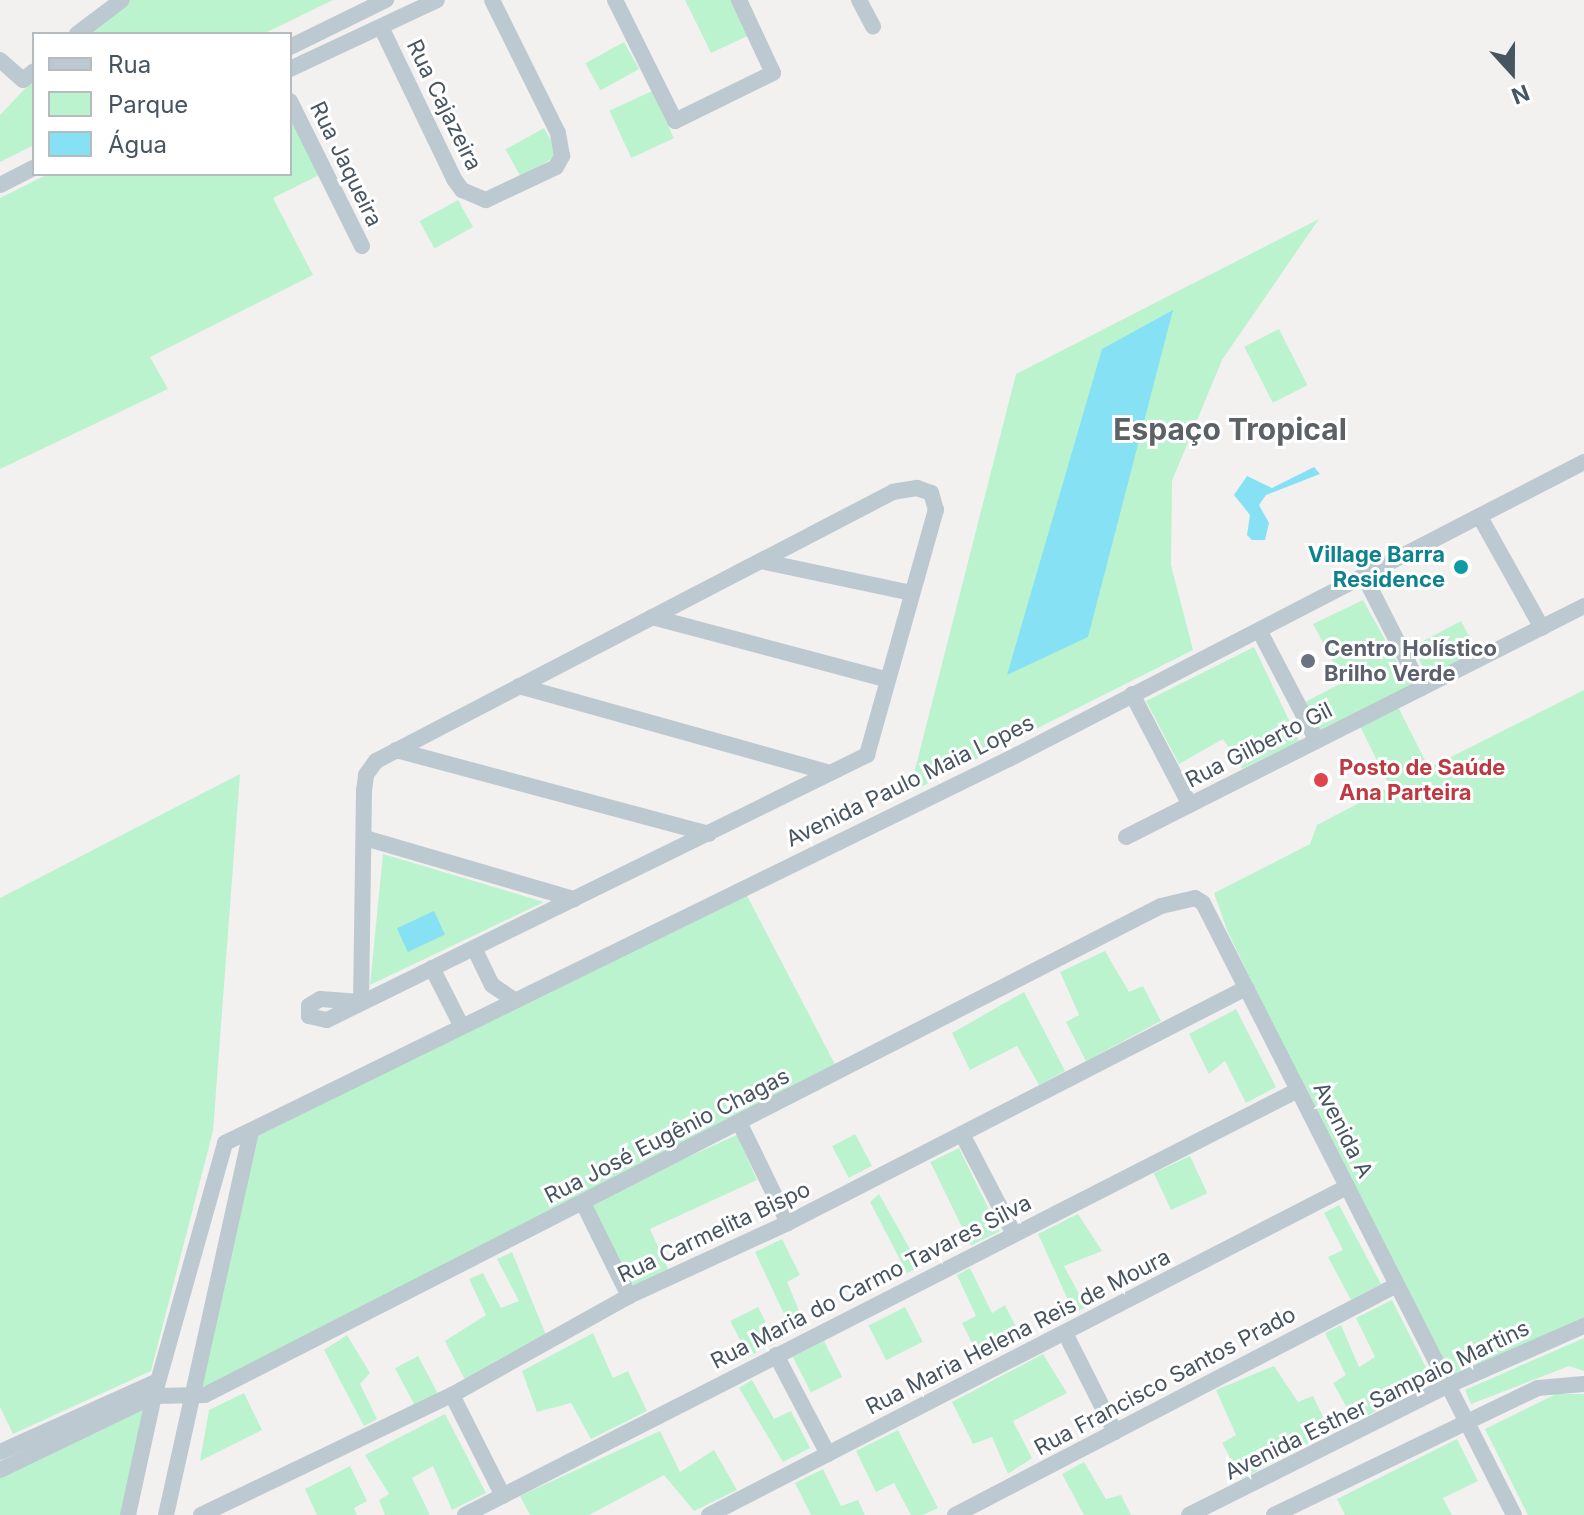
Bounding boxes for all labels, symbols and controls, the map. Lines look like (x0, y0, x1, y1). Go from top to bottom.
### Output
legend (32, 32, 292, 176)
north arrow (1472, 32, 1552, 112)
street label: Rua Cajazeira (401, 35, 487, 175)
text: Rua (108, 50, 151, 79)
text: N (1508, 79, 1533, 110)
text: Parque (108, 90, 188, 119)
street label: Rua Jaqueira (304, 97, 388, 231)
text: Água (108, 130, 167, 159)
district label: Espaço Tropical (1113, 411, 1347, 447)
place label: Village Barra Residence (1308, 541, 1445, 592)
marker: Village Barra Residence (1452, 558, 1470, 576)
place label: Centro Holístico Brilho Verde (1324, 635, 1497, 686)
marker: Centro Holístico Brilho Verde (1299, 652, 1317, 670)
street label: Rua Gilberto Gil (1181, 697, 1337, 793)
street label: Avenida Paulo Maia Lopes (782, 709, 1038, 853)
place label: Posto de Saúde Ana Parteira (1339, 754, 1505, 806)
marker: Posto de Saúde Ana Parteira (1310, 769, 1332, 791)
street label: Rua José Eugênio Chagas (540, 1063, 794, 1209)
street label: Avenida A (1308, 1078, 1378, 1182)
street label: Rua Carmelita Bispo (614, 1176, 814, 1288)
street label: Rua Maria do Carmo Tavares Silva (706, 1189, 1036, 1375)
street label: Rua Maria Helena Reis de Moura (861, 1243, 1175, 1421)
street label: Rua Francisco Santos Prado (1030, 1301, 1300, 1461)
street label: Avenida Esther Sampaio Martins (1220, 1315, 1534, 1485)

